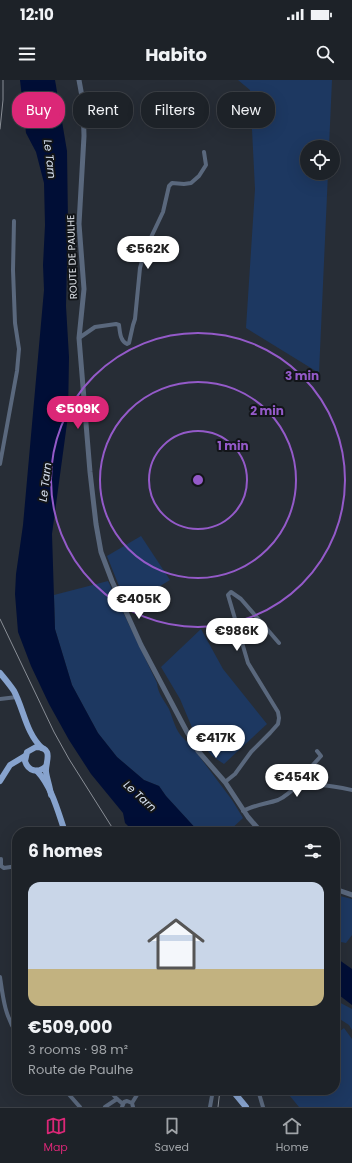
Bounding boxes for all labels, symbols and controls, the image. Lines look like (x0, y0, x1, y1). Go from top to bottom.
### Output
text: 12:10 (20, 4, 54, 25)
text: Habito (145, 42, 207, 67)
icon: menu (16, 43, 38, 65)
icon: search (314, 43, 336, 65)
chip: Buy (12, 92, 65, 128)
chip: Rent (73, 92, 133, 128)
chip: Filters (141, 92, 209, 128)
chip: New (217, 92, 275, 128)
water label: Le Tarn (40, 138, 60, 180)
map controls (300, 140, 340, 180)
button: locate (300, 140, 340, 180)
street label: ROUTE DE PAULHE (63, 215, 81, 299)
pin: €562K (120, 236, 176, 270)
text: €562K (126, 239, 170, 258)
text: 3 min (285, 367, 319, 384)
pin: €509K (50, 396, 106, 430)
text: €509K (56, 399, 100, 418)
text: 2 min (250, 402, 284, 419)
text: 1 min (217, 437, 249, 454)
water label: Le Tarn (35, 461, 55, 503)
centre of rings (191, 473, 205, 487)
pin: €405K (111, 586, 167, 620)
text: €405K (116, 589, 162, 608)
pin: €986K (209, 618, 265, 652)
text: €986K (215, 621, 259, 640)
pin: €417K (188, 725, 244, 759)
text: €417K (196, 728, 236, 747)
pin: €454K (269, 764, 325, 798)
text: €454K (274, 767, 320, 786)
water label: Le Tarn (120, 777, 160, 815)
text: 6 homes (28, 839, 103, 863)
icon: filters (302, 840, 324, 862)
icon: home (140, 908, 212, 980)
text: €509,000 (28, 1015, 112, 1039)
text: 3 rooms · 98 m² (28, 1040, 128, 1059)
text: Route de Paulhe (28, 1060, 133, 1079)
tab: Map (43, 1115, 68, 1156)
tab: Saved (155, 1115, 189, 1156)
tab: Home (276, 1115, 309, 1156)

